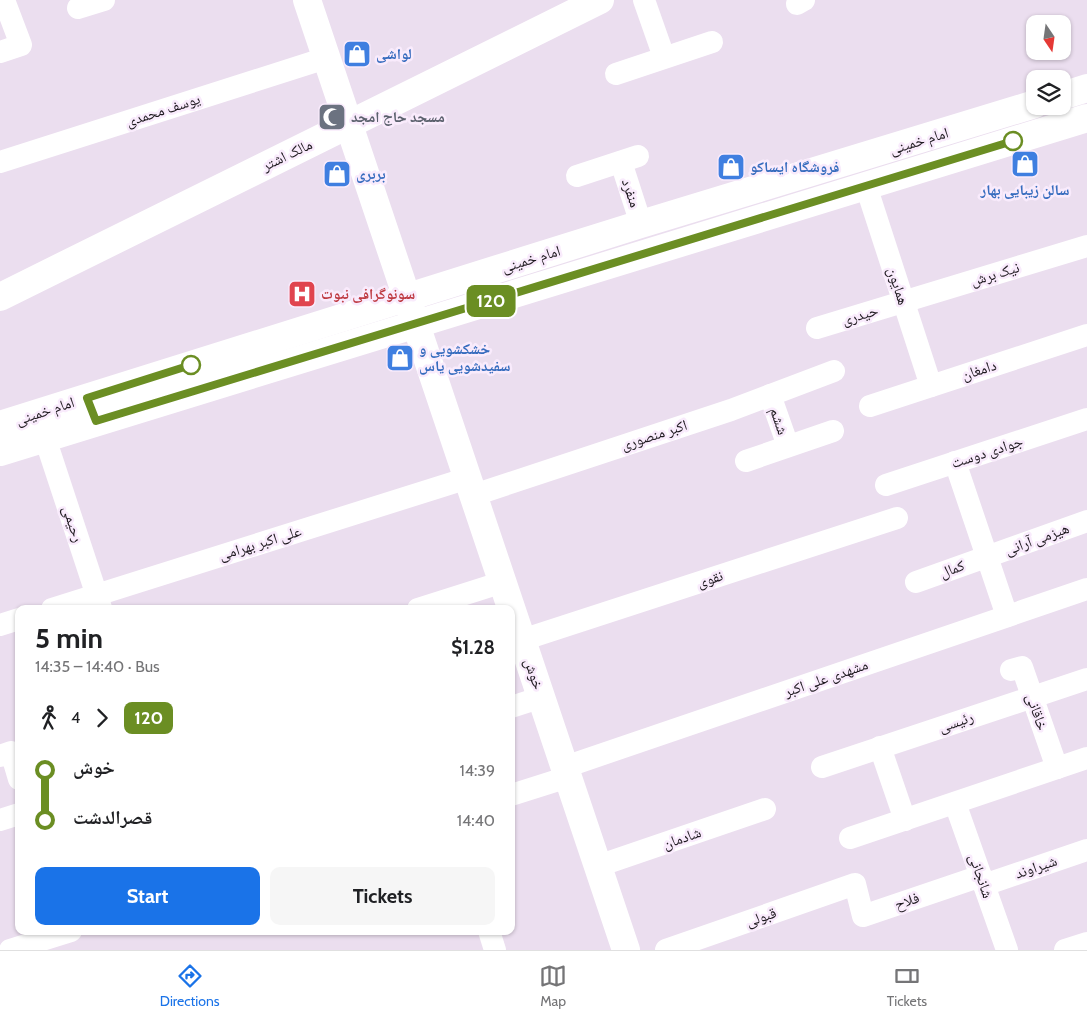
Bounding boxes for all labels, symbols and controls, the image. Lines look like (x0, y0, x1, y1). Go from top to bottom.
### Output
north arrow (1026, 15, 1071, 60)
map controls (1026, 15, 1071, 115)
shop icon: لواشی (342, 39, 372, 69)
place label: لواشی (376, 45, 412, 63)
button: layers (1026, 70, 1071, 115)
street label: یوسف محمدی (124, 89, 203, 131)
mosque icon: مسجد حاج امجد (317, 102, 347, 132)
place label: مسجد حاج امجد (351, 108, 445, 126)
street label: امام خمینی (887, 124, 951, 159)
unlabelled marker (1003, 131, 1023, 151)
street label: مالک اشتر (258, 135, 315, 175)
shop icon: سالن زیبایی بهار (1010, 149, 1040, 179)
shop icon: فروشگاه ایساکو (716, 152, 746, 182)
place label: فروشگاه ایساکو (750, 158, 840, 176)
shop icon: بربری (322, 159, 352, 189)
place label: بربری (356, 165, 386, 183)
street label: منفرد (618, 176, 644, 210)
place label: سالن زیبایی بهار (980, 181, 1069, 199)
street label: امام خمینی (499, 242, 563, 277)
street label: نیک برش (968, 258, 1022, 291)
street label: همایون (883, 265, 913, 307)
hospital icon: سونوگرافی نبوت (287, 279, 317, 309)
place label: سونوگرافی نبوت (321, 285, 415, 303)
line badge: 120 (462, 285, 520, 317)
text: 120 (477, 290, 505, 312)
street label: حیدری (840, 301, 881, 330)
place label: خشکشویی و سفیدشویی یاس (419, 340, 510, 375)
shop icon: خشکشویی و سفیدشویی یاس (385, 343, 415, 373)
unlabelled marker (181, 355, 201, 375)
street label: دامغان (959, 356, 999, 385)
street label: امام خمینی (13, 393, 77, 430)
street label: ششم (765, 405, 792, 437)
street label: اکبر منصوری (619, 416, 690, 455)
street label: جوادی دوست (949, 432, 1026, 473)
street label: رحیمی (58, 504, 87, 545)
street label: هیزمی آرانی (1002, 519, 1072, 560)
street label: علی اکبر بهرامی (217, 522, 304, 565)
street label: کمال (937, 556, 967, 583)
street label: نقوی (695, 566, 726, 593)
text: 5 min (35, 621, 103, 655)
text: $1.28 (451, 636, 495, 659)
street label: مشهدی علی اکبر (781, 655, 871, 702)
street label: خوش (520, 656, 548, 693)
text: 14:35 – 14:40 · Bus (35, 657, 160, 676)
street label: خاقانی (1021, 691, 1052, 734)
icon: walk (35, 704, 63, 732)
icon: forward (88, 704, 116, 732)
text: 120 (134, 707, 163, 729)
text: 4 (71, 708, 80, 727)
street label: رئیسی (936, 708, 976, 737)
text: خوش (73, 756, 115, 779)
text: 14:39 (459, 761, 495, 780)
text: قصرالدشت (73, 806, 152, 829)
text: 14:40 (457, 811, 495, 830)
street label: شادمان (660, 823, 704, 854)
street label: شانجانی (964, 851, 997, 901)
street label: شیراوند (1013, 851, 1059, 883)
button: Start (35, 867, 260, 925)
button: Tickets (270, 867, 495, 925)
street label: فلاح (892, 888, 922, 915)
street label: قبولی (743, 903, 779, 932)
tab: Directions (160, 962, 220, 1010)
tab: Map (539, 962, 567, 1010)
tab: Tickets (887, 962, 927, 1010)

